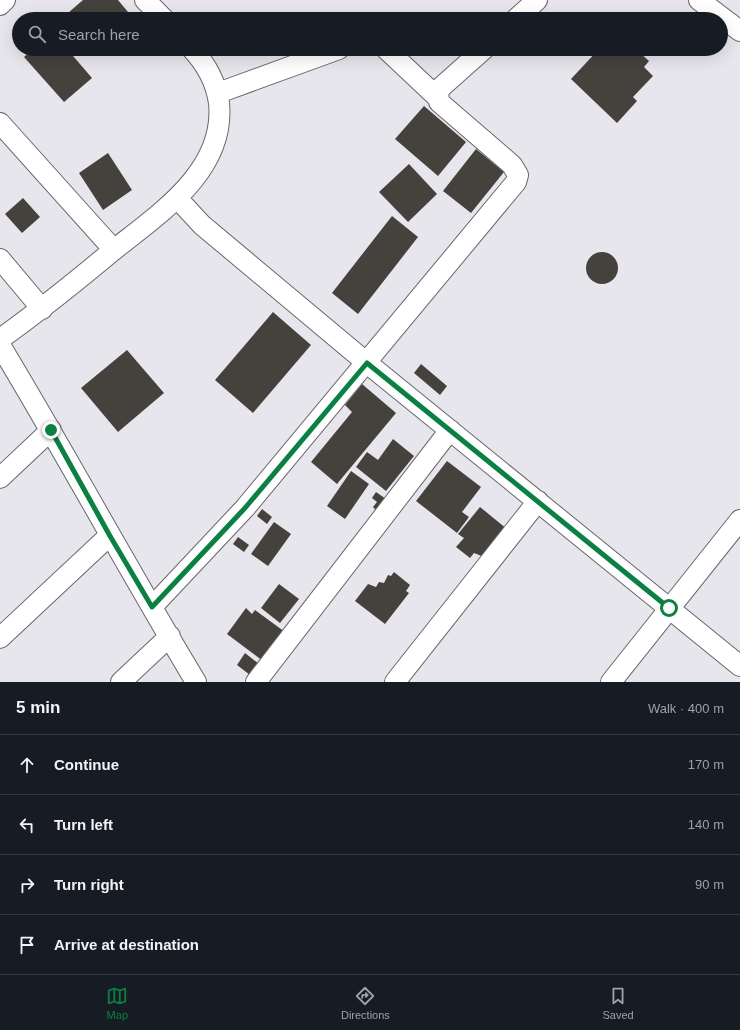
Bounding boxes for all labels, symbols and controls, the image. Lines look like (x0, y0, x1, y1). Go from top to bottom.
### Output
search box (12, 12, 728, 56)
icon: search (26, 23, 48, 45)
text: Search here (58, 26, 140, 43)
route end (42, 421, 60, 439)
route start (660, 599, 678, 617)
text: 5 min (16, 698, 60, 717)
text: Walk · 400 m (648, 701, 724, 716)
icon: ahead (16, 754, 38, 776)
text: Continue (54, 756, 119, 773)
text: 170 m (688, 757, 724, 772)
icon: left (16, 814, 38, 836)
text: Turn left (54, 816, 113, 833)
text: 140 m (688, 817, 724, 832)
icon: right (16, 874, 38, 896)
text: Turn right (54, 876, 124, 893)
text: 90 m (695, 877, 724, 892)
icon: arrive (16, 934, 38, 956)
text: Arrive at destination (54, 936, 199, 953)
tab: Map (106, 985, 128, 1021)
tab: Directions (341, 985, 390, 1021)
tab: Saved (602, 985, 634, 1021)

